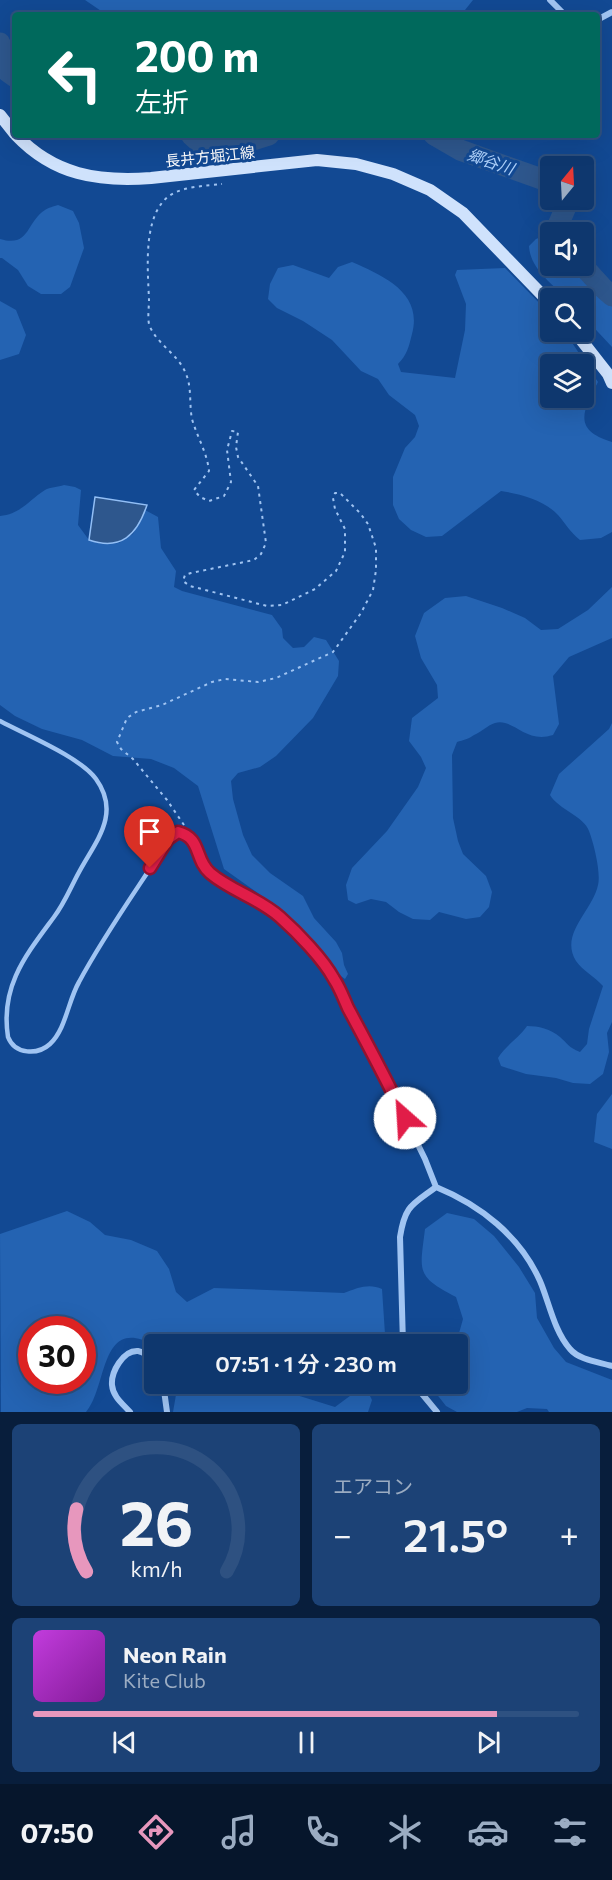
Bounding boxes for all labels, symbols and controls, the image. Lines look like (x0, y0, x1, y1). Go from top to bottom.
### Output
text: 200 m (135, 29, 259, 81)
icon: left (36, 36, 114, 114)
text: 左折 (135, 85, 189, 118)
street label: 長井方堀江線 (164, 142, 256, 170)
water label: 郷谷川 (465, 144, 519, 178)
north arrow (540, 156, 594, 210)
map controls (540, 156, 594, 408)
button: sound (540, 222, 594, 276)
button: search (540, 288, 594, 342)
button: layers (540, 354, 594, 408)
pin (124, 806, 175, 868)
icon: arrive (133, 815, 166, 848)
position arrow (373, 1086, 437, 1150)
speed limit sign: 30 (18, 1316, 96, 1394)
text: 07:51 · 1 分 · 230 m (215, 1350, 397, 1377)
text: エアコン (333, 1474, 413, 1498)
text: 26 (119, 1483, 193, 1559)
text: 21.5° (403, 1506, 508, 1561)
text: − (333, 1513, 352, 1554)
text: + (560, 1513, 579, 1554)
text: km/h (130, 1555, 182, 1581)
text: Neon Rain (123, 1641, 227, 1668)
text: Kite Club (123, 1668, 206, 1692)
icon: previous (108, 1726, 141, 1759)
icon: pause (290, 1726, 323, 1759)
icon: next (472, 1726, 505, 1759)
icon: directions (135, 1811, 177, 1853)
icon: music (218, 1811, 260, 1853)
icon: phone (301, 1811, 343, 1853)
icon: climate (384, 1811, 426, 1853)
icon: car (467, 1811, 509, 1853)
icon: filters (549, 1811, 591, 1853)
text: 07:50 (20, 1816, 94, 1849)

